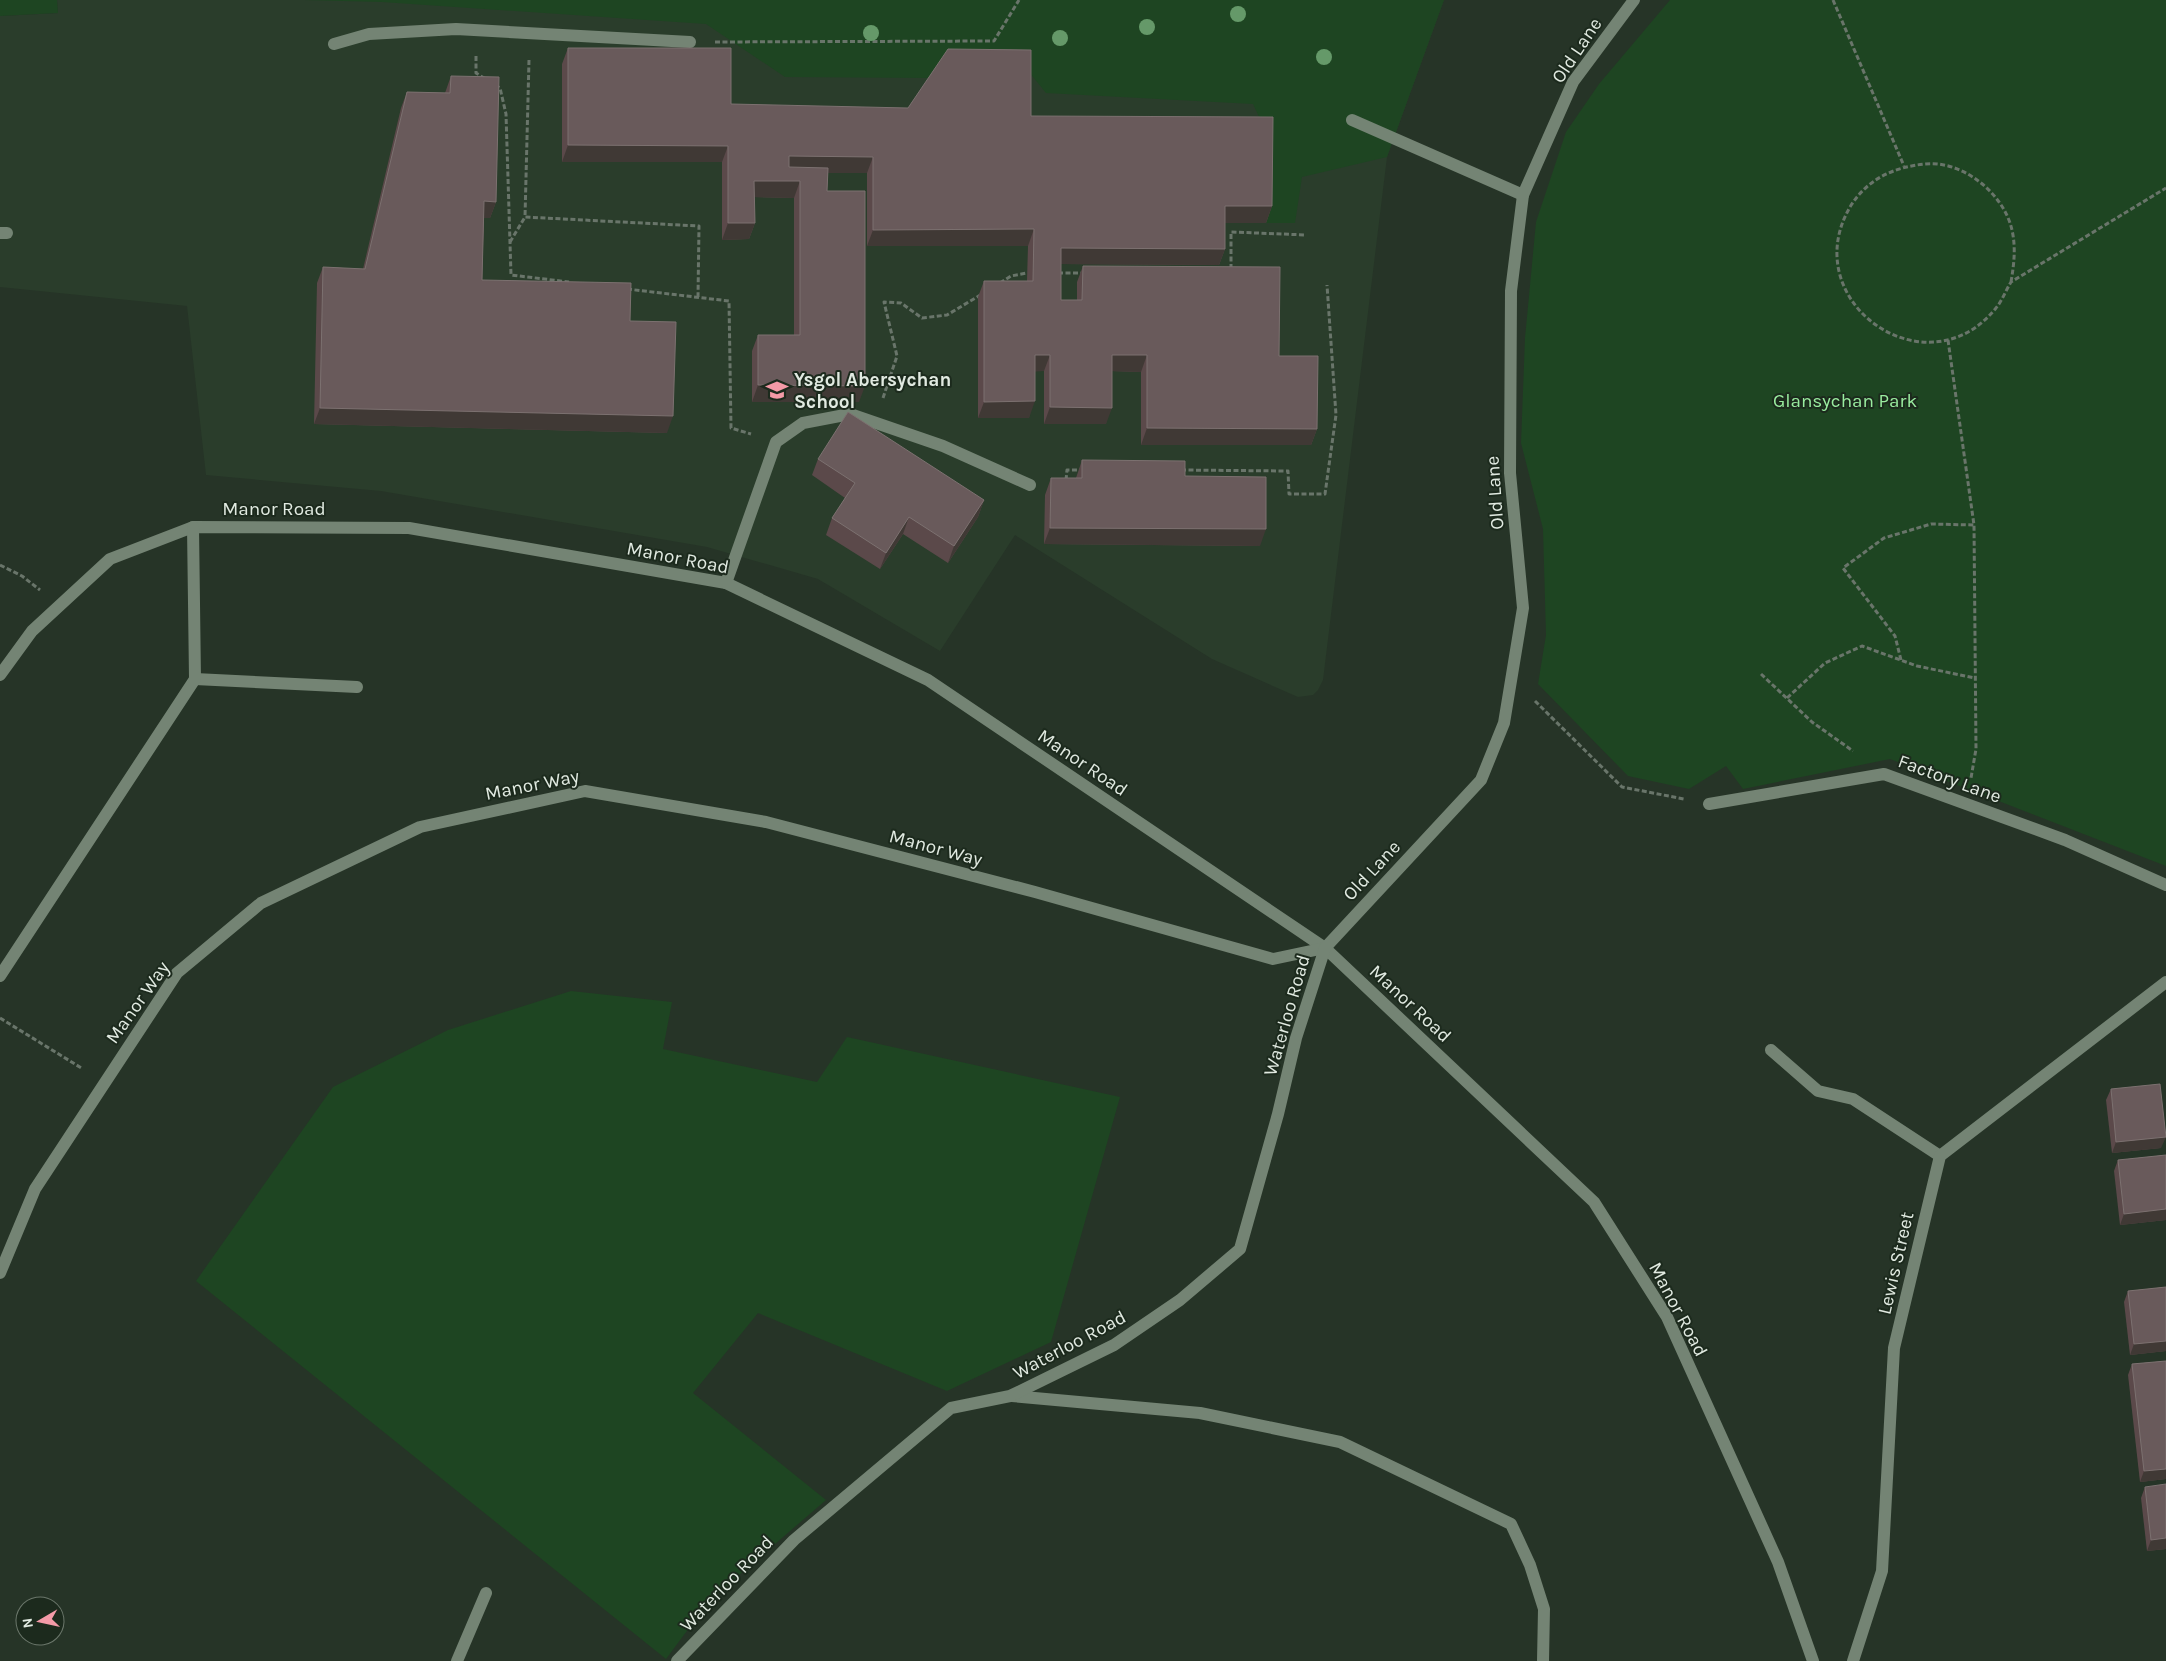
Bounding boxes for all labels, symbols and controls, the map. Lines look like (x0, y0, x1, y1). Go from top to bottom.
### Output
street label: Old Lane (1547, 14, 1607, 87)
place label: Ysgol Abersychan School (794, 369, 951, 413)
school or university icon: Ysgol Abersychan School (764, 377, 790, 403)
park label: Glansychan Park (1773, 390, 1917, 412)
street label: Old Lane (1481, 455, 1509, 531)
street label: Manor Road (222, 498, 326, 520)
street label: Manor Road (625, 537, 731, 579)
street label: Manor Road (1033, 725, 1132, 801)
street label: Factory Lane (1895, 750, 2004, 808)
street label: Manor Way (483, 765, 581, 805)
street label: Manor Way (887, 825, 985, 871)
street label: Old Lane (1338, 836, 1405, 905)
street label: Waterloo Road (1259, 952, 1315, 1078)
street label: Manor Way (101, 957, 174, 1048)
street label: Manor Road (1365, 960, 1456, 1047)
street label: Lewis Street (1873, 1210, 1918, 1317)
street label: Manor Road (1644, 1259, 1712, 1360)
street label: Waterloo Road (1009, 1306, 1130, 1384)
street label: Waterloo Road (675, 1531, 778, 1636)
north arrow (15, 1596, 65, 1646)
text: N (18, 1617, 37, 1629)

